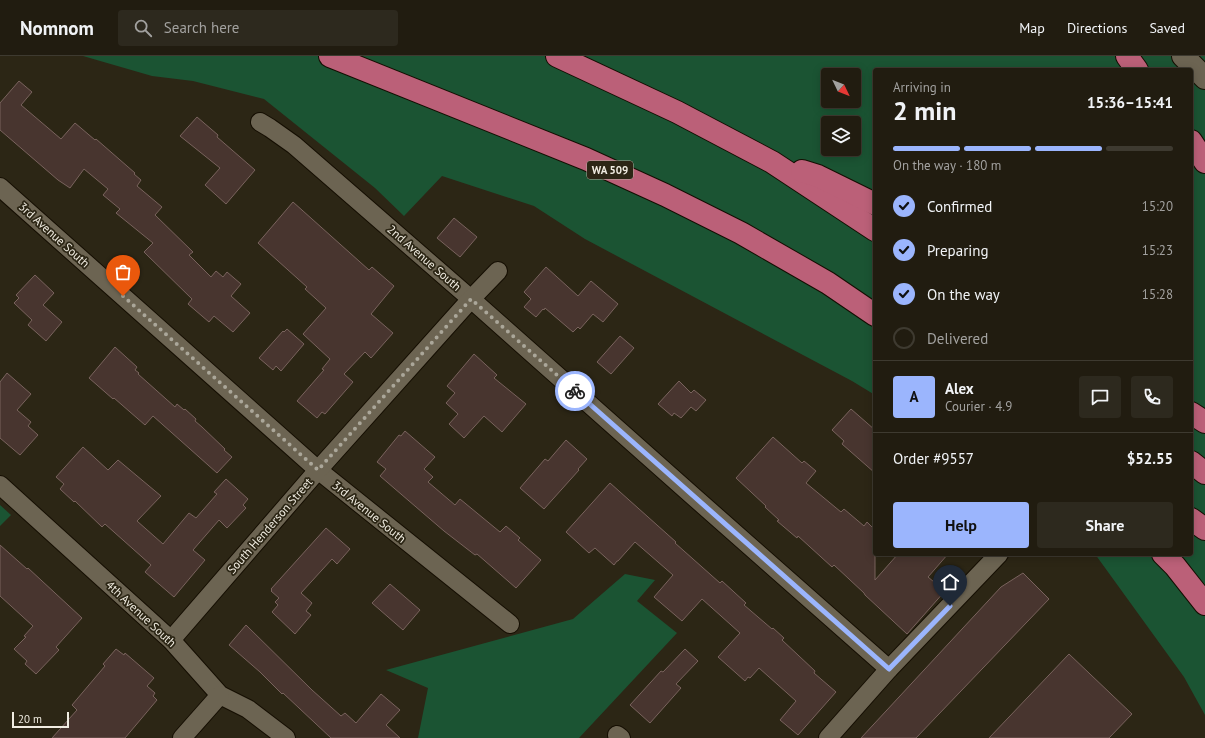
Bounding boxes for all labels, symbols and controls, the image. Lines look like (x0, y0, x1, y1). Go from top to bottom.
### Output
search box (118, 10, 398, 46)
text: Nomnom (20, 16, 94, 40)
icon: search (132, 17, 154, 39)
text: Search here (164, 18, 240, 37)
text: Map (1019, 19, 1045, 37)
text: Directions (1067, 19, 1127, 37)
text: Saved (1149, 19, 1185, 37)
north arrow (821, 68, 861, 108)
map controls (821, 68, 861, 156)
text: Arriving in (893, 79, 951, 96)
text: 15:36–15:41 (1087, 93, 1173, 112)
text: 2 min (893, 94, 956, 127)
button: layers (821, 116, 861, 156)
text: On the way · 180 m (893, 157, 1001, 174)
road number: WA 509 (587, 161, 633, 179)
icon: check (893, 195, 915, 217)
text: Confirmed (927, 197, 992, 216)
text: 15:20 (1142, 198, 1173, 215)
street label: 3rd Avenue South (16, 199, 93, 270)
street label: 2nd Avenue South (384, 221, 464, 294)
icon: check (893, 239, 915, 261)
text: Preparing (927, 241, 989, 260)
text: 15:23 (1142, 242, 1173, 259)
pin (106, 255, 140, 296)
icon: bag (112, 261, 134, 283)
icon: check (893, 283, 915, 305)
text: On the way (927, 285, 1000, 304)
text: 15:28 (1142, 286, 1173, 303)
text: Delivered (927, 329, 988, 348)
courier (555, 371, 595, 411)
button: chat (1079, 376, 1121, 418)
button: phone (1131, 376, 1173, 418)
text: Alex (945, 379, 974, 398)
icon: bike (564, 380, 586, 402)
text: A (909, 387, 919, 406)
text: Courier · 4.9 (945, 398, 1012, 415)
text: Order #9557 (893, 449, 974, 468)
text: $52.55 (1127, 449, 1173, 468)
street label: South Henderson Street (224, 475, 315, 577)
street label: 3rd Avenue South (329, 477, 409, 546)
button: Help (893, 502, 1029, 548)
button: Share (1037, 502, 1173, 548)
pin (933, 565, 967, 606)
icon: home (939, 571, 961, 593)
street label: 4th Avenue South (103, 577, 180, 650)
scale bar (12, 710, 69, 729)
text: 20 m (18, 712, 42, 726)

